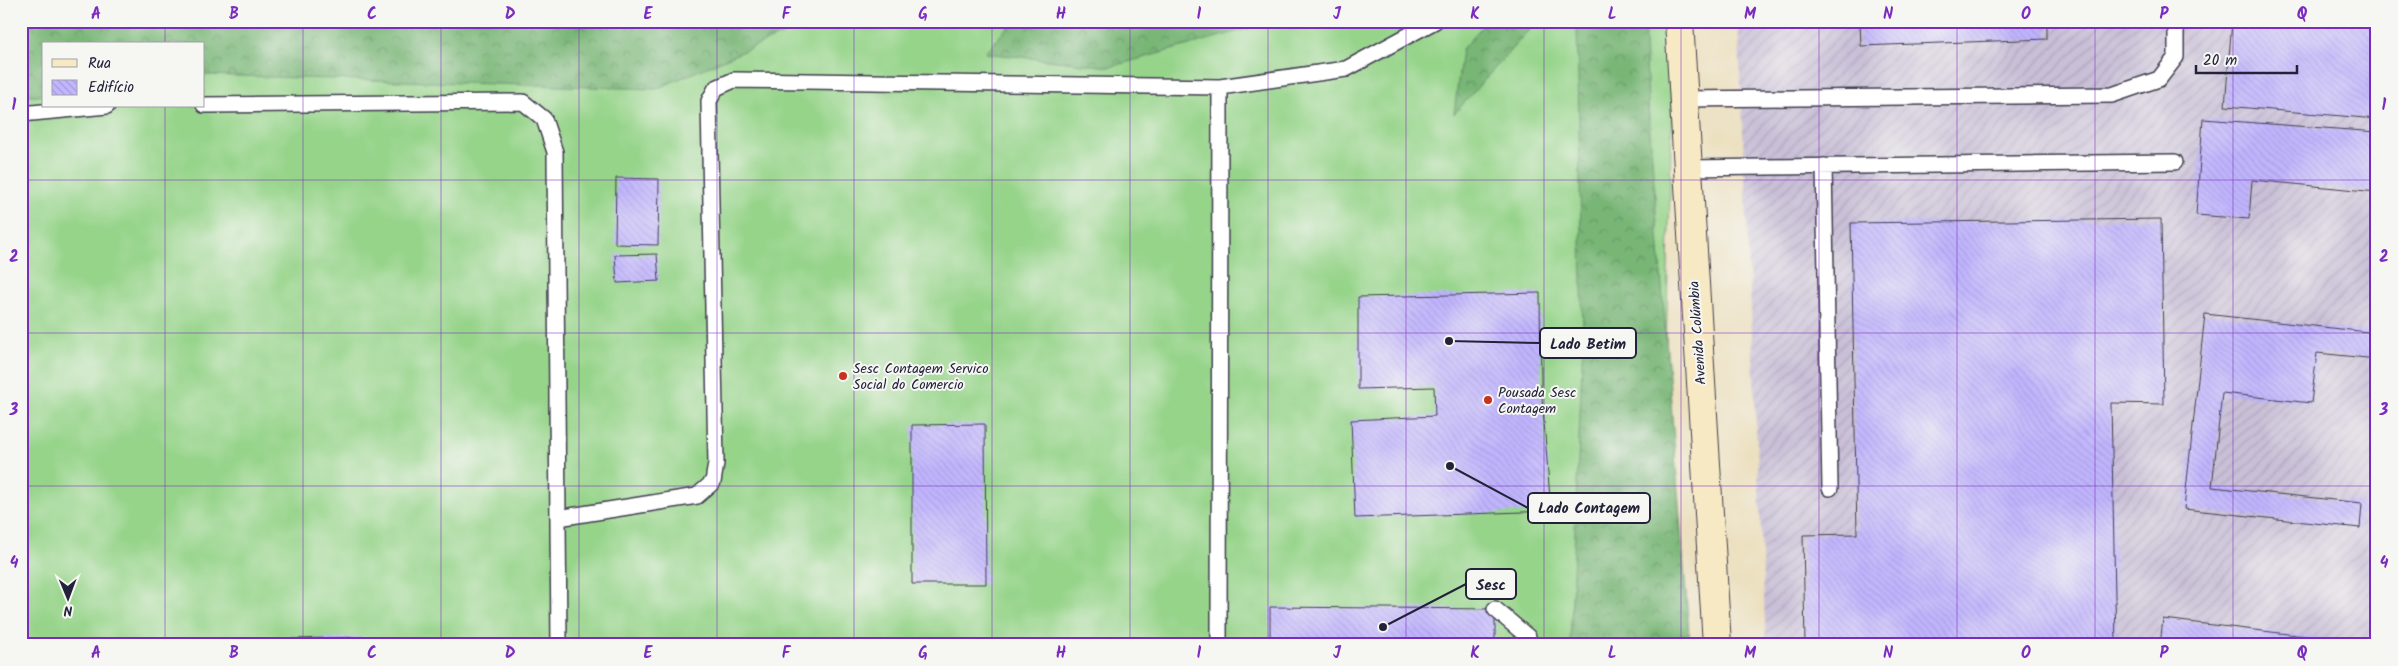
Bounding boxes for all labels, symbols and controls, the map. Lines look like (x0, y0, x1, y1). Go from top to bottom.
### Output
text: A (91, 2, 101, 27)
text: B (229, 2, 239, 27)
text: C (367, 2, 377, 27)
text: D (505, 2, 516, 27)
text: E (644, 2, 654, 27)
text: F (782, 2, 792, 27)
text: G (918, 2, 928, 27)
text: H (1056, 2, 1066, 27)
text: I (1197, 2, 1202, 27)
text: J (1333, 2, 1342, 27)
text: K (1470, 2, 1480, 27)
text: L (1608, 2, 1616, 27)
text: M (1744, 2, 1757, 27)
text: N (1883, 2, 1893, 27)
text: O (2021, 2, 2031, 27)
text: P (2160, 2, 2170, 27)
text: Q (2297, 2, 2308, 27)
legend (42, 42, 205, 108)
scale bar (2196, 42, 2297, 74)
text: 20 m (2203, 49, 2237, 73)
text: Rua (88, 52, 111, 76)
text: Edifício (88, 76, 134, 100)
text: 1 (12, 93, 17, 118)
text: 1 (2382, 93, 2387, 118)
text: 2 (9, 245, 19, 270)
text: 2 (2379, 245, 2389, 270)
street label: Avenida Colúmbia (1683, 280, 1713, 386)
callout: Lado Betim (1540, 328, 1636, 358)
text: Lado Betim (1550, 333, 1626, 357)
place label: Sesc Contagem Servico Social do Comercio (853, 358, 989, 396)
marker: Sesc Contagem Servico Social do Comercio (837, 370, 849, 382)
place label: Pousada Sesc Contagem (1498, 382, 1576, 420)
marker: Pousada Sesc Contagem (1482, 394, 1494, 406)
text: 3 (9, 398, 19, 423)
text: 3 (2379, 398, 2389, 423)
callout: Lado Contagem (1528, 493, 1650, 523)
text: Lado Contagem (1538, 497, 1640, 521)
text: 4 (10, 551, 19, 576)
text: 4 (2380, 551, 2389, 576)
callout: Sesc (1466, 569, 1516, 599)
north arrow (42, 574, 92, 624)
text: Sesc (1476, 574, 1506, 598)
text: N (63, 599, 73, 621)
text: A (91, 641, 101, 666)
text: B (229, 641, 239, 666)
text: C (367, 641, 377, 666)
text: D (505, 641, 516, 666)
text: E (644, 641, 654, 666)
text: F (782, 641, 792, 666)
text: G (918, 641, 928, 666)
text: H (1056, 641, 1066, 666)
text: I (1197, 641, 1202, 666)
text: J (1333, 641, 1342, 666)
text: K (1470, 641, 1480, 666)
text: L (1608, 641, 1616, 666)
text: M (1744, 641, 1757, 666)
text: N (1883, 641, 1893, 666)
text: O (2021, 641, 2031, 666)
text: P (2160, 641, 2170, 666)
text: Q (2297, 641, 2308, 666)

